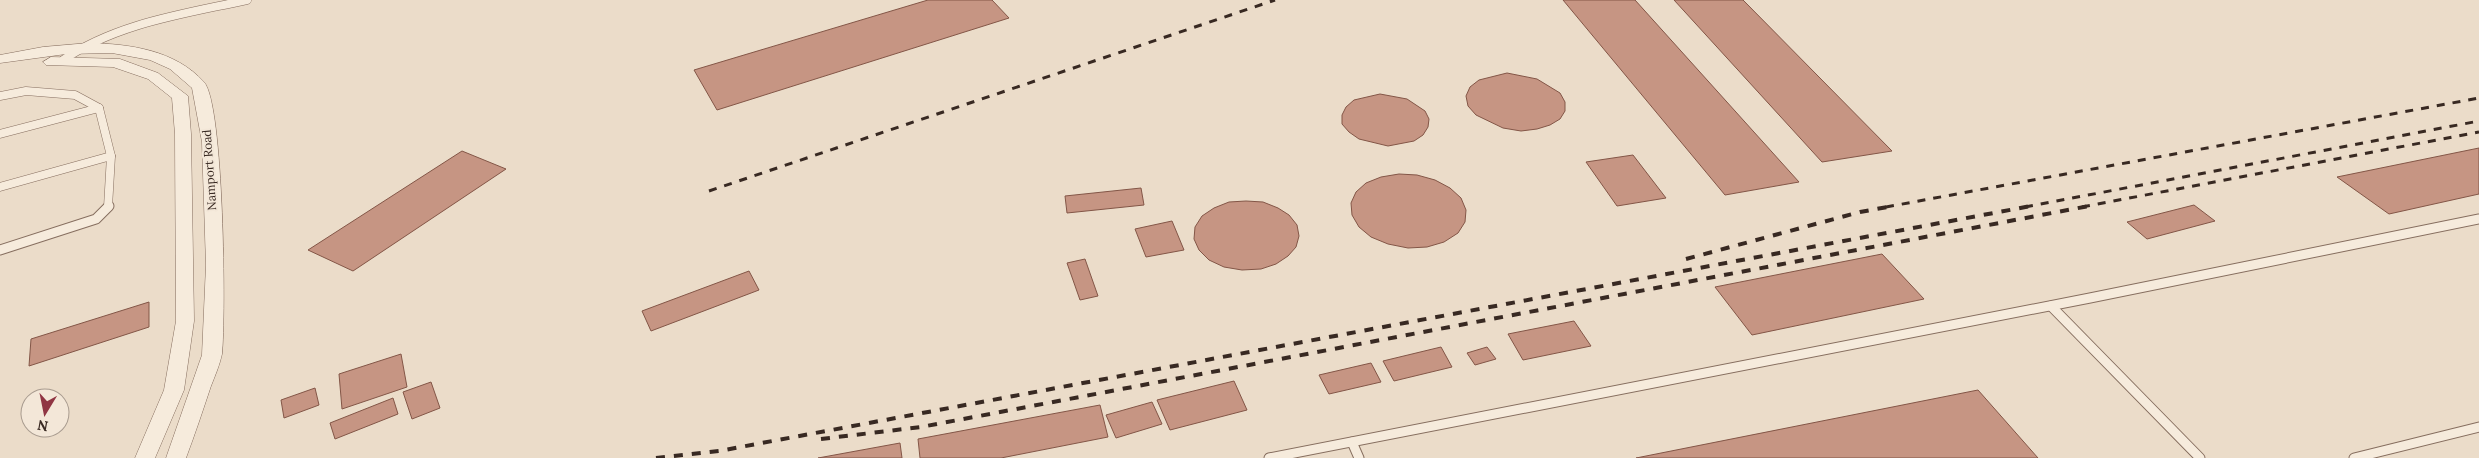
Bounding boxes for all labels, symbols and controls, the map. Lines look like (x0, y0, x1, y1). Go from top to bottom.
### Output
street label: Namport Road (199, 129, 219, 211)
north arrow (20, 388, 70, 438)
text: N (36, 416, 50, 436)

